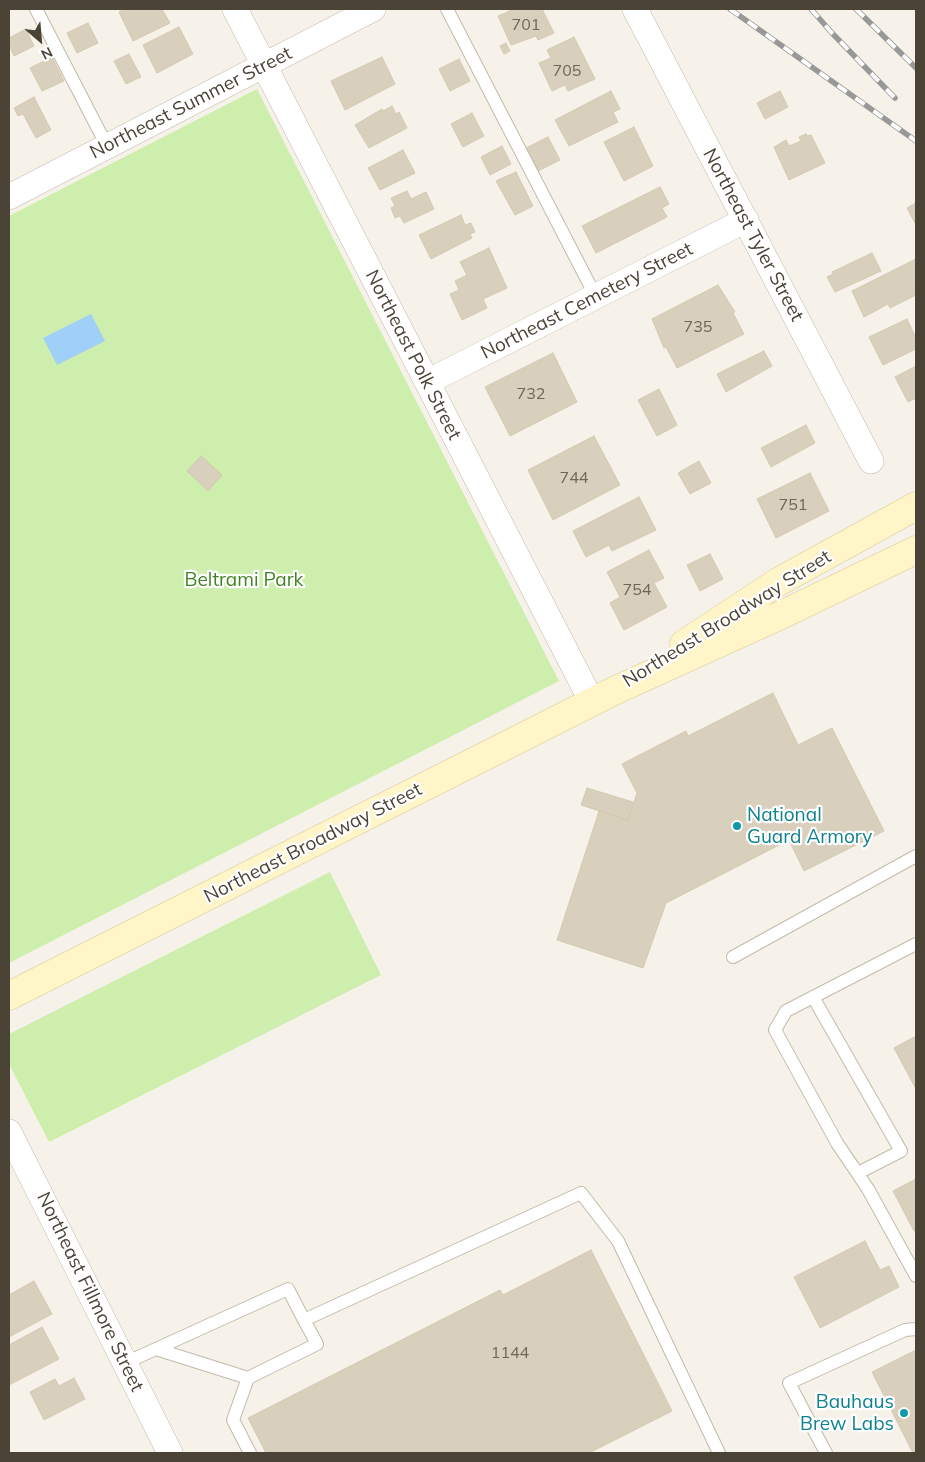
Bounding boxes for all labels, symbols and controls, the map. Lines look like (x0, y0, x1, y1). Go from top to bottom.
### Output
north arrow (15, 15, 65, 65)
house number: 701 (512, 15, 540, 35)
street label: Northeast Summer Street (86, 42, 296, 164)
text: N (38, 43, 56, 64)
house number: 705 (553, 61, 581, 81)
street label: Northeast Tyler Street (698, 145, 808, 325)
street label: Northeast Cemetery Street (477, 238, 697, 364)
street label: Northeast Polk Street (360, 266, 466, 444)
house number: 735 (684, 317, 712, 337)
house number: 732 (517, 384, 545, 404)
house number: 744 (560, 468, 588, 488)
house number: 751 (779, 495, 807, 515)
street label: Northeast Broadway Street (619, 545, 835, 693)
park label: Beltrami Park (185, 569, 303, 591)
house number: 754 (623, 580, 651, 600)
street label: Northeast Broadway Street (200, 778, 426, 908)
place label: National Guard Armory (747, 804, 872, 848)
marker: National Guard Armory (731, 820, 743, 832)
street label: Northeast Fillmore Street (32, 1188, 148, 1396)
house number: 1144 (491, 1343, 529, 1363)
place label: Bauhaus Brew Labs (800, 1391, 894, 1435)
marker: Bauhaus Brew Labs (898, 1407, 910, 1419)

